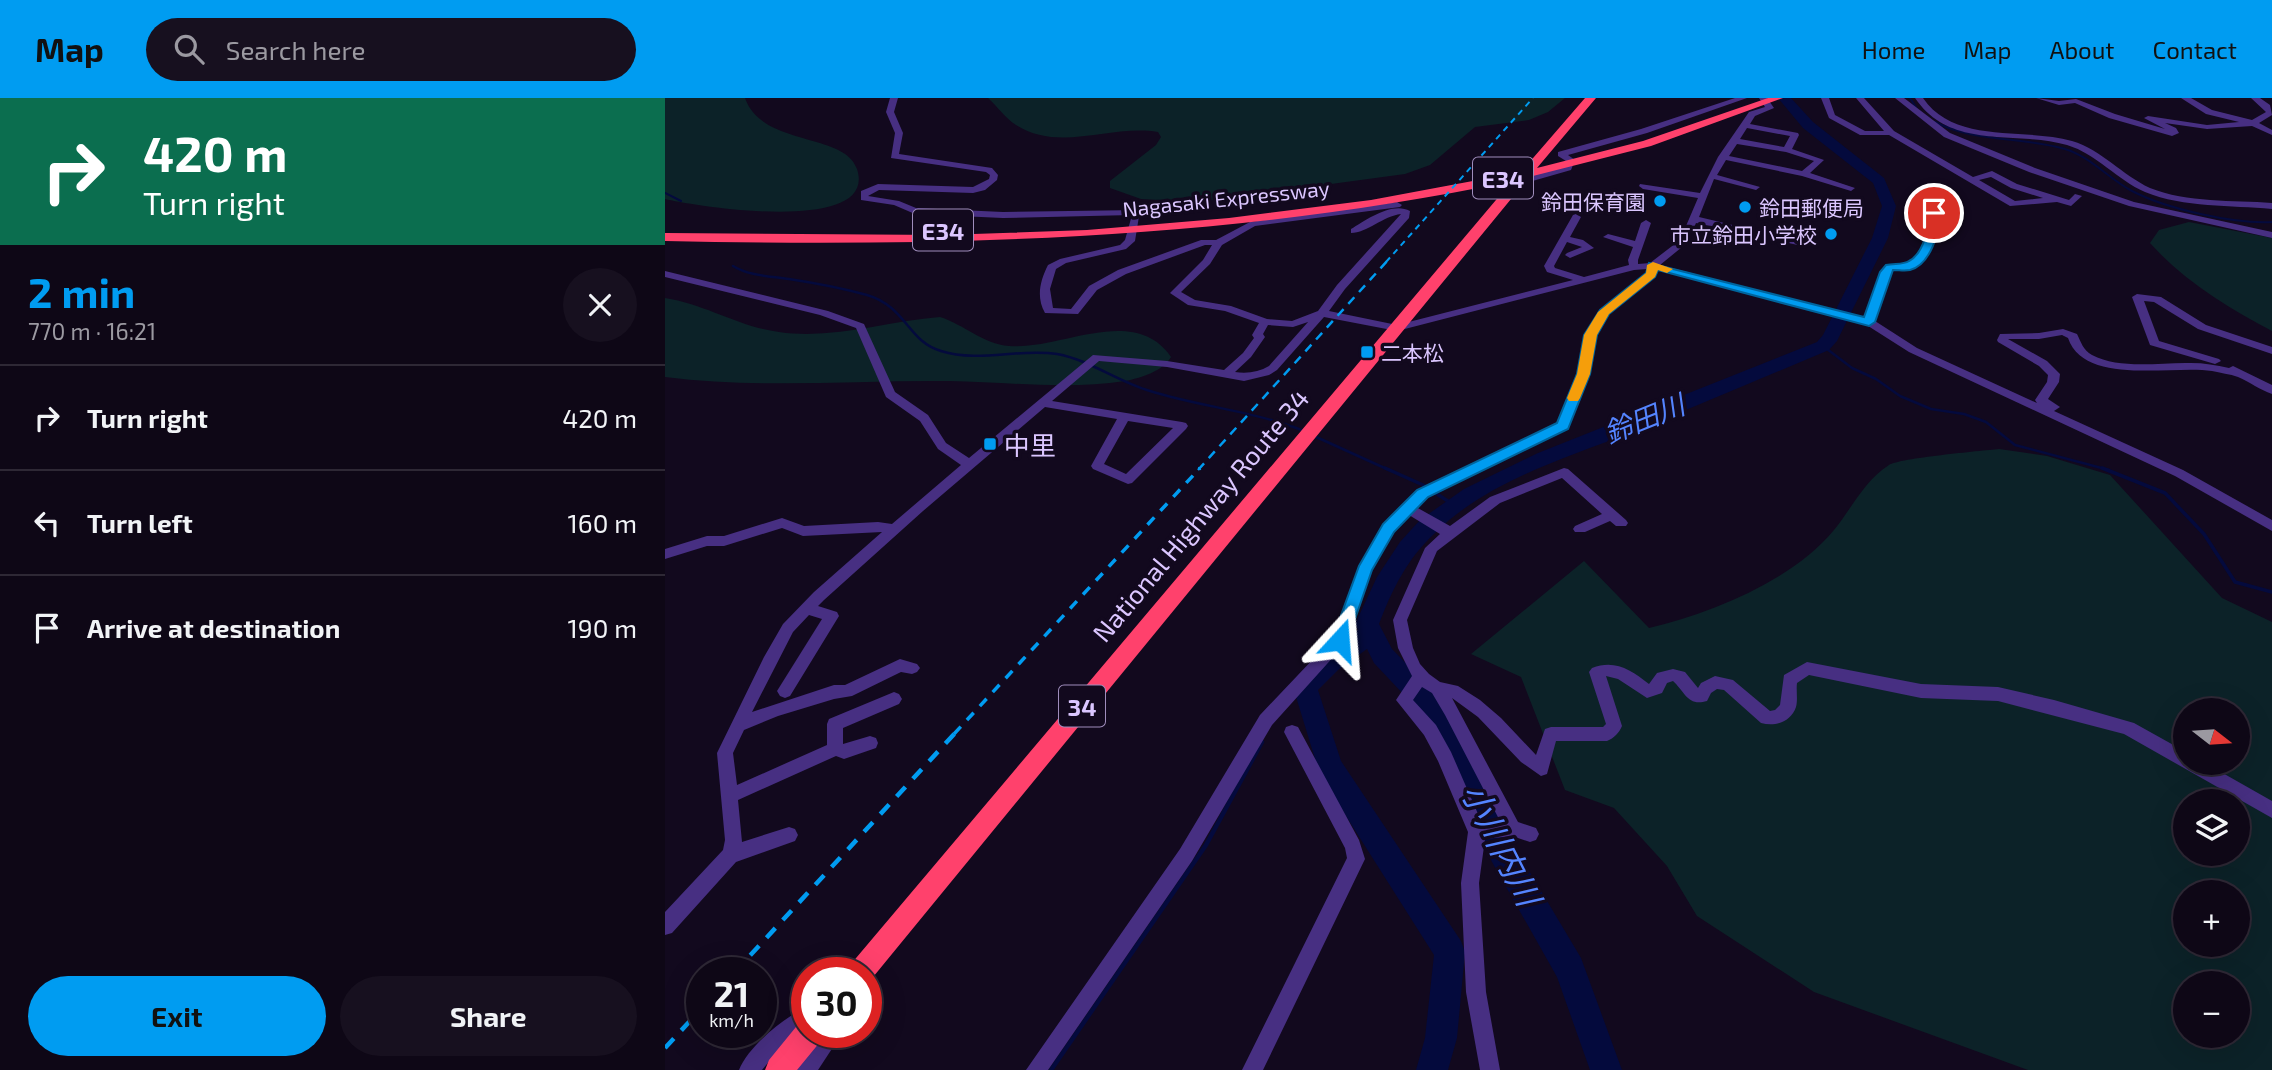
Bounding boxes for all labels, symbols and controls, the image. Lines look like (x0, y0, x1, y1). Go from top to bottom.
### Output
search box (146, 18, 636, 81)
text: Map (35, 29, 104, 69)
icon: search (170, 30, 208, 68)
text: Search here (226, 34, 365, 65)
text: Home (1862, 35, 1925, 64)
text: Map (1963, 35, 2011, 64)
text: About (2049, 35, 2115, 64)
text: Contact (2153, 35, 2237, 64)
text: 420 m (143, 123, 287, 182)
icon: right (28, 126, 119, 217)
road number: E34 (1473, 158, 1533, 198)
street label: Nagasaki Expressway (1121, 175, 1331, 221)
text: Turn right (143, 183, 285, 221)
pin (1904, 183, 1964, 243)
place label: 鈴田保育園 (1541, 189, 1646, 214)
marker: 鈴田保育園 (1652, 193, 1668, 209)
icon: arrive (1915, 194, 1953, 232)
place label: 鈴田郵便局 (1759, 195, 1864, 220)
marker: 鈴田郵便局 (1737, 199, 1753, 215)
road number: E34 (913, 210, 973, 250)
place label: 市立鈴田小学校 (1670, 222, 1817, 247)
marker: 市立鈴田小学校 (1823, 226, 1839, 242)
text: 2 min (28, 266, 135, 316)
button: close (563, 268, 637, 342)
text: 770 m · 16:21 (28, 317, 156, 345)
place label: 二本松 (1381, 340, 1444, 365)
marker: 二本松 (1359, 344, 1375, 360)
street label: National Highway Route 34 (1085, 383, 1315, 647)
water label: 鈴田川 (1599, 385, 1692, 449)
icon: right (28, 399, 66, 437)
text: Turn right (87, 402, 208, 433)
text: 420 m (562, 402, 637, 433)
place label: 中里 (1004, 429, 1056, 460)
marker: 中里 (982, 436, 998, 452)
icon: left (28, 504, 66, 542)
text: Turn left (87, 507, 193, 538)
text: 160 m (568, 507, 637, 538)
position arrow (1303, 603, 1377, 677)
icon: arrive (28, 609, 66, 647)
text: Arrive at destination (87, 612, 340, 643)
text: 190 m (568, 612, 637, 643)
road number: 34 (1059, 686, 1105, 726)
north arrow (2173, 698, 2251, 775)
map controls (2173, 698, 2250, 1048)
water label: 小川内川 (1454, 776, 1551, 915)
button: layers (2173, 789, 2250, 866)
button: + (2173, 880, 2250, 957)
speed limit sign: 30 (791, 957, 882, 1048)
button: − (2173, 971, 2250, 1048)
text: 21 (714, 972, 749, 1014)
button: Exit (28, 976, 326, 1056)
button: Share (340, 976, 637, 1056)
text: km/h (709, 1009, 754, 1031)

